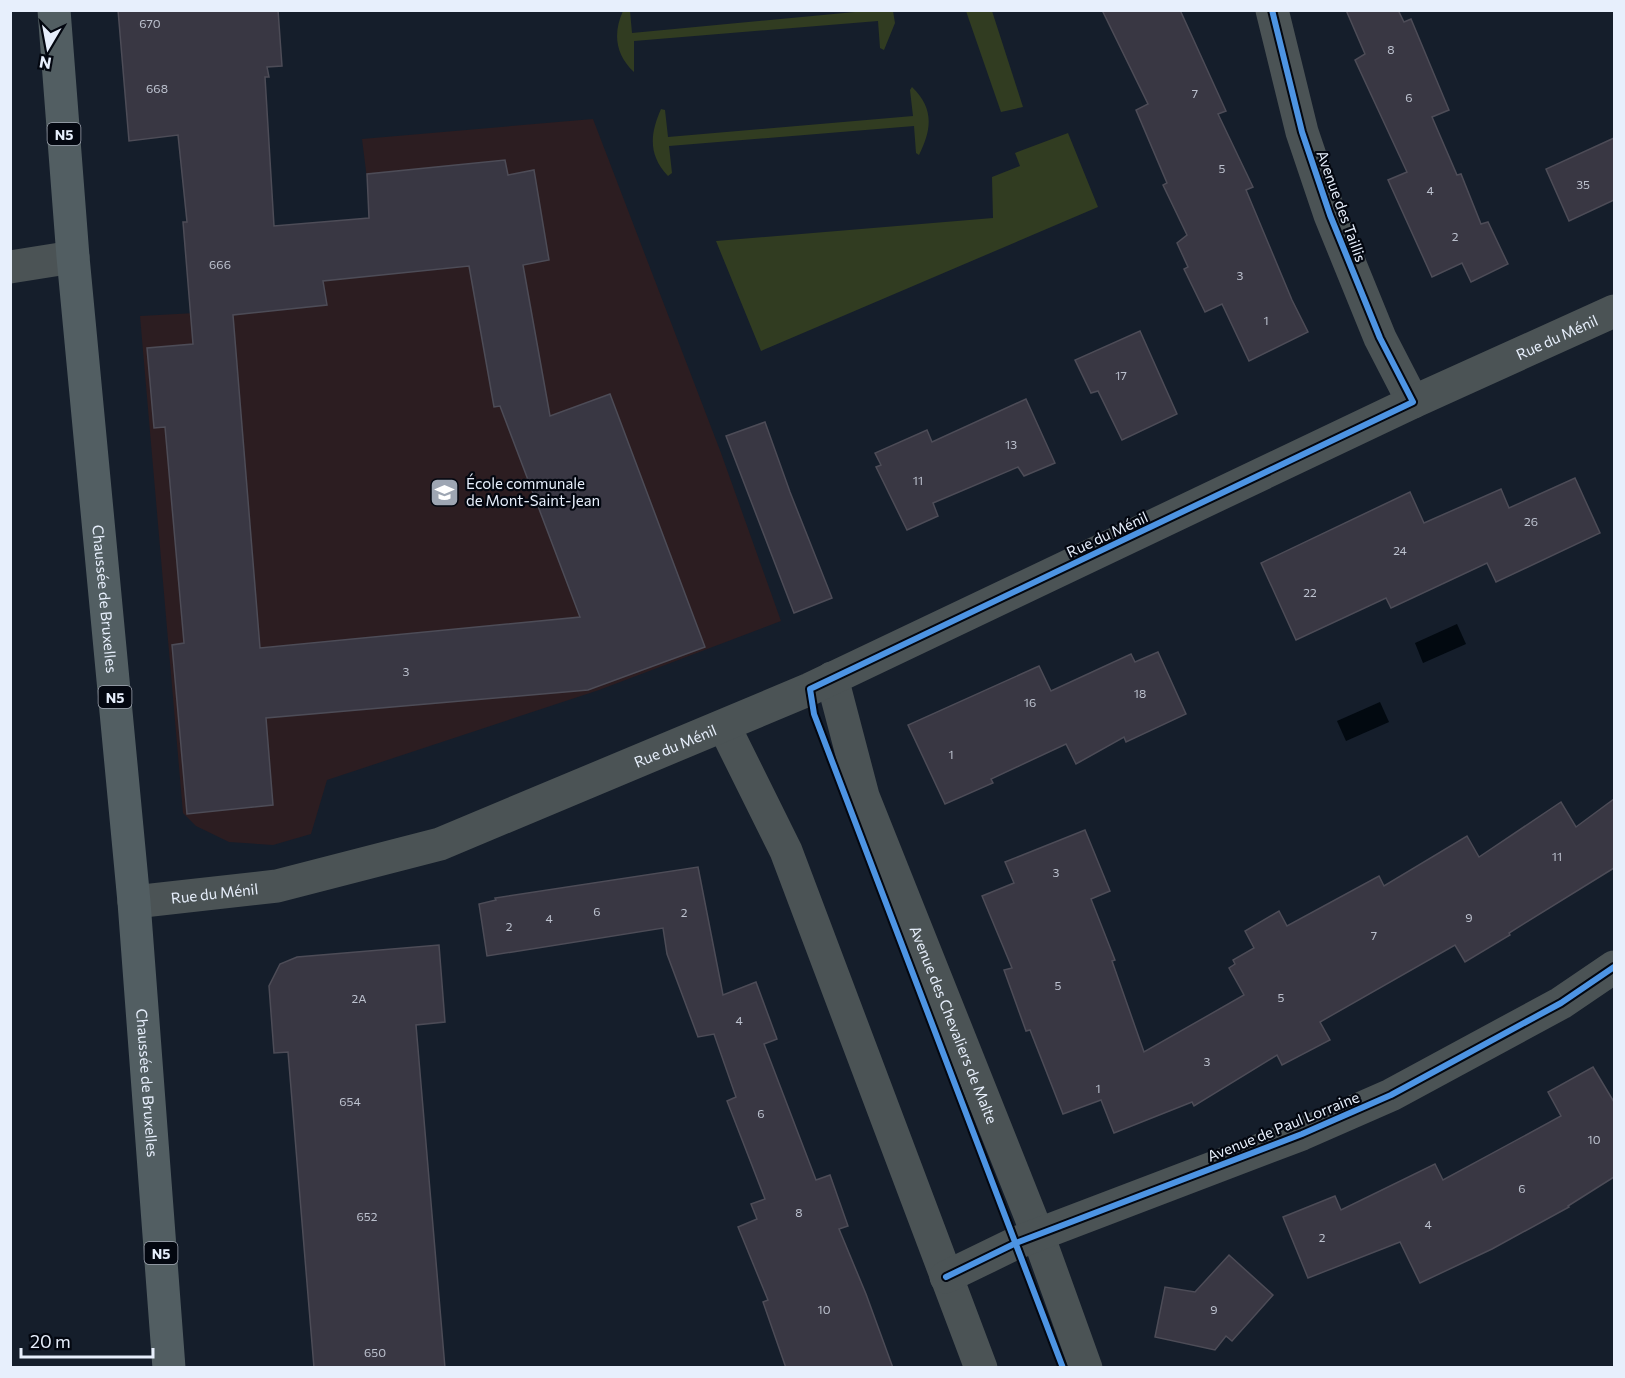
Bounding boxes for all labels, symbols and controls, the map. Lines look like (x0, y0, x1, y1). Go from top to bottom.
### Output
house number: 670 (139, 16, 161, 30)
north arrow (18, 18, 78, 78)
house number: 8 (1387, 42, 1395, 56)
text: N (38, 53, 53, 74)
house number: 668 (146, 81, 168, 95)
house number: 7 (1192, 86, 1198, 100)
house number: 6 (1405, 90, 1413, 104)
road number: N5 (48, 123, 80, 145)
street label: Avenue des Taillis (1313, 148, 1371, 264)
house number: 5 (1219, 161, 1226, 175)
house number: 35 (1576, 177, 1590, 191)
house number: 4 (1426, 183, 1434, 197)
house number: 2 (1452, 229, 1459, 243)
house number: 666 (209, 257, 231, 271)
house number: 3 (1237, 268, 1244, 282)
street label: Rue du Ménil (1513, 311, 1600, 363)
house number: 1 (1263, 313, 1269, 327)
house number: 17 (1115, 368, 1127, 382)
house number: 13 (1005, 437, 1017, 451)
place label: École communale de Mont-Saint-Jean (466, 473, 600, 509)
house number: 11 (913, 473, 923, 487)
school or university icon: École communale de Mont-Saint-Jean (429, 476, 461, 508)
street label: Rue du Ménil (1064, 507, 1150, 561)
house number: 26 (1524, 514, 1538, 528)
street label: Chaussée de Bruxelles (89, 524, 121, 674)
house number: 24 (1393, 543, 1407, 557)
house number: 22 (1303, 585, 1317, 599)
house number: 3 (403, 664, 410, 678)
road number: N5 (98, 686, 132, 708)
house number: 18 (1134, 686, 1146, 700)
house number: 16 (1024, 695, 1036, 709)
street label: Rue du Ménil (631, 720, 719, 771)
house number: 1 (948, 747, 954, 761)
house number: 11 (1552, 849, 1562, 863)
house number: 3 (1053, 865, 1060, 879)
street label: Rue du Ménil (170, 879, 259, 907)
house number: 6 (593, 904, 601, 918)
house number: 2 (681, 905, 688, 919)
house number: 9 (1465, 910, 1473, 924)
house number: 4 (545, 911, 553, 925)
house number: 2 (506, 919, 513, 933)
street label: Avenue des Chevaliers de Malte (907, 923, 1002, 1126)
house number: 7 (1371, 928, 1377, 942)
house number: 5 (1055, 978, 1062, 992)
house number: 5 (1278, 990, 1285, 1004)
house number: 2A (352, 991, 366, 1005)
street label: Chaussée de Bruxelles (133, 1008, 162, 1158)
house number: 4 (735, 1013, 743, 1027)
house number: 3 (1204, 1054, 1211, 1068)
house number: 1 (1095, 1081, 1101, 1095)
street label: Avenue de Paul Lorraine (1204, 1087, 1362, 1165)
house number: 654 (339, 1094, 361, 1108)
house number: 6 (757, 1106, 765, 1120)
house number: 10 (1588, 1132, 1601, 1146)
house number: 6 (1518, 1181, 1526, 1195)
house number: 8 (795, 1205, 803, 1219)
house number: 652 (357, 1209, 378, 1223)
house number: 4 (1424, 1217, 1432, 1231)
house number: 2 (1319, 1230, 1326, 1244)
road number: N5 (144, 1242, 178, 1264)
house number: 10 (818, 1302, 831, 1316)
house number: 9 (1210, 1302, 1218, 1316)
scale bar (21, 1321, 153, 1359)
text: 20 m (30, 1330, 71, 1352)
house number: 650 (364, 1345, 386, 1359)

